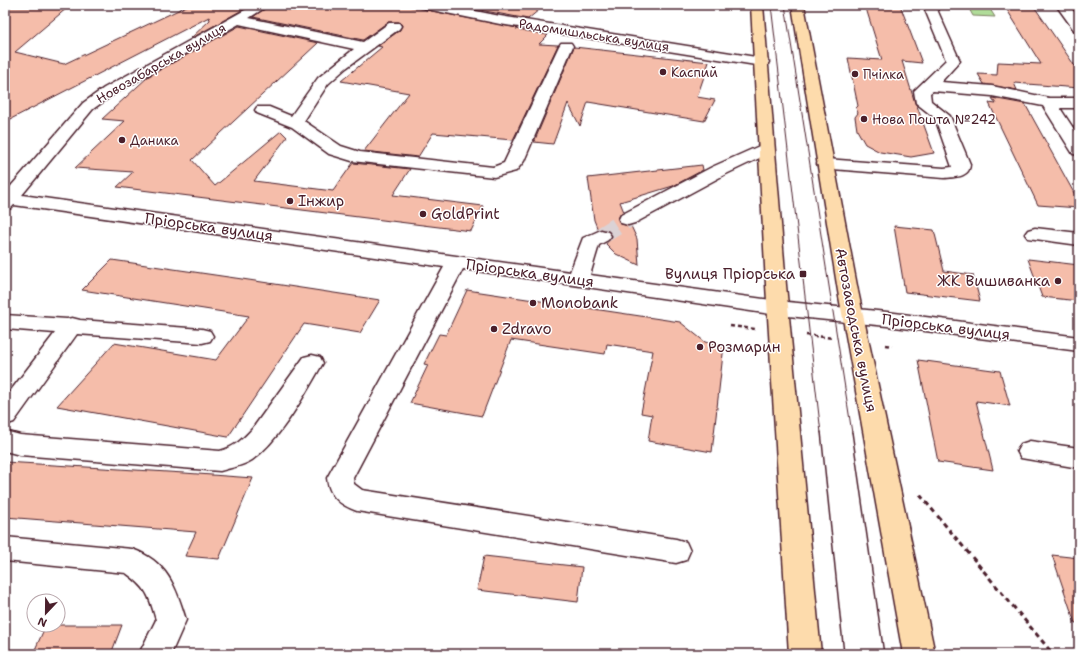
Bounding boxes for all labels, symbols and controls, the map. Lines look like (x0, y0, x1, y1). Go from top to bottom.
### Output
street label: Радомишльська вулиця (518, 15, 670, 55)
street label: Новозабарська вулиця (93, 19, 229, 107)
place label: Каспий (671, 64, 718, 81)
place label: Пчілка (863, 66, 904, 83)
marker: Каспий (658, 67, 668, 77)
marker: Пчілка (850, 69, 860, 79)
place label: Нова Пошта №242 (872, 111, 996, 128)
marker: Нова Пошта №242 (859, 114, 869, 124)
place label: Даника (130, 132, 179, 149)
marker: Даника (117, 135, 127, 145)
place label: Інжир (298, 191, 344, 211)
marker: Інжир (285, 196, 295, 206)
place label: GoldPrint (431, 204, 500, 224)
street label: Пріорська вулиця (144, 208, 274, 246)
marker: GoldPrint (418, 209, 428, 219)
street label: Автозаводська вулиця (830, 246, 882, 414)
street label: Пріорська вулиця (465, 254, 595, 292)
place label: Вулиця Пріорська (665, 264, 796, 284)
marker: Вулиця Пріорська (798, 269, 808, 279)
place label: ЖК Вишиванка (937, 271, 1051, 291)
marker: ЖК Вишиванка (1053, 276, 1063, 286)
place label: Monobank (541, 293, 618, 313)
marker: Monobank (528, 298, 538, 308)
street label: Пріорська вулиця (881, 309, 1011, 345)
place label: Zdravo (502, 319, 552, 339)
marker: Zdravo (489, 324, 499, 334)
place label: Розмарин (708, 337, 781, 357)
marker: Розмарин (695, 342, 705, 352)
north arrow (26, 593, 66, 633)
text: N (35, 613, 49, 630)

